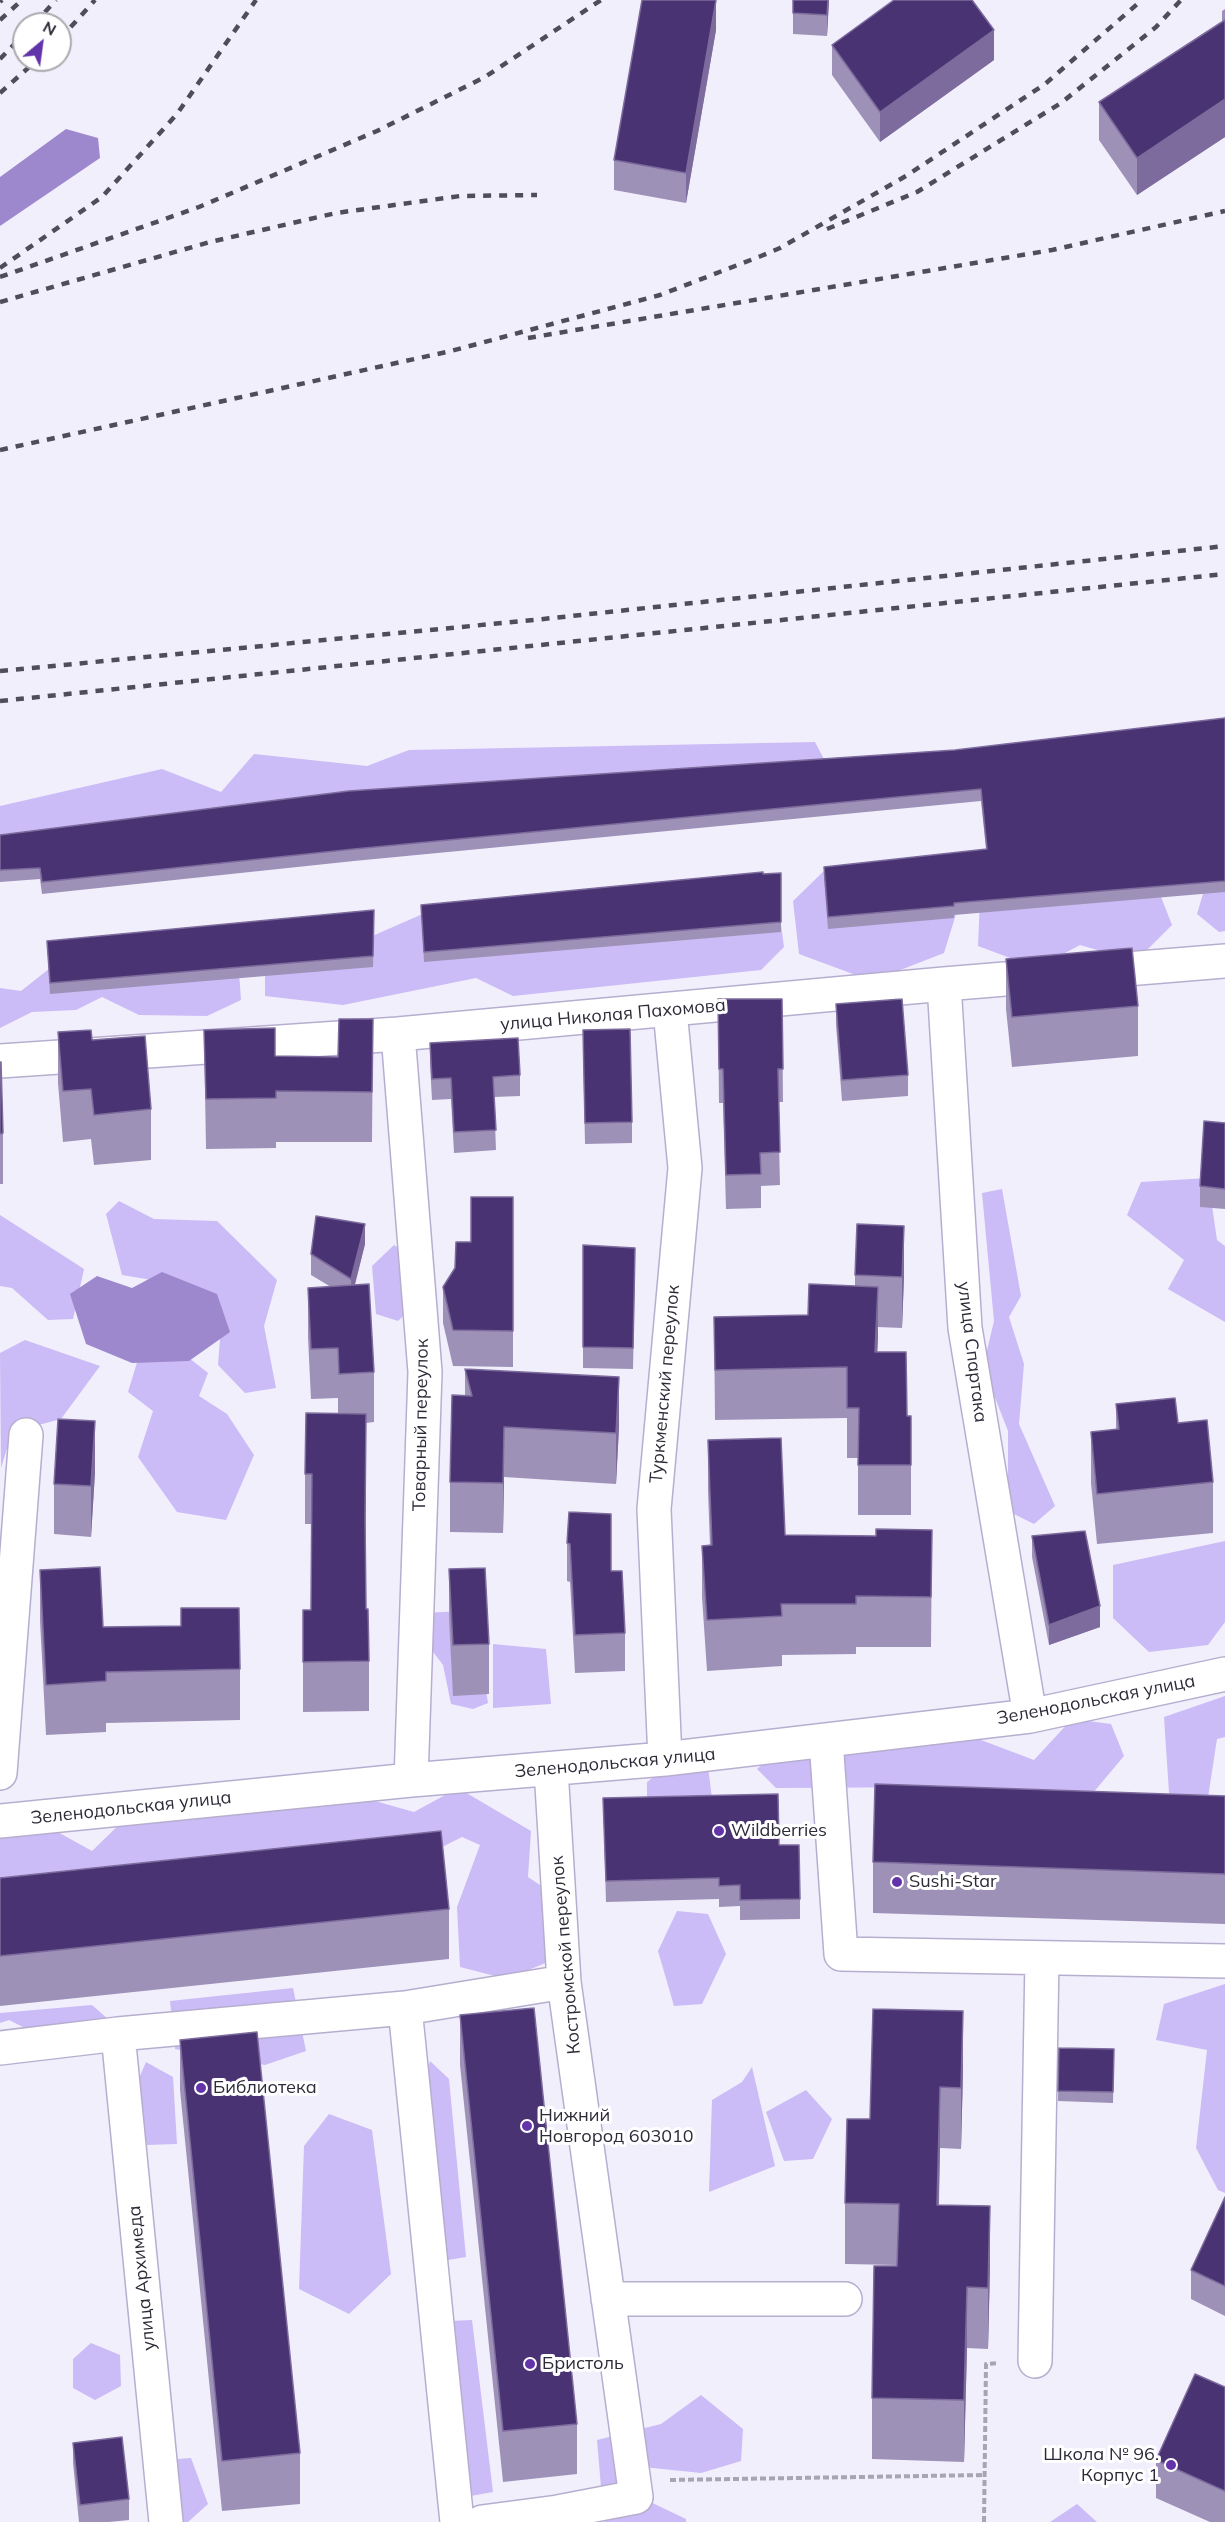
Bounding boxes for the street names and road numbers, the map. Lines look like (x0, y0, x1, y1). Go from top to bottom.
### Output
street label: улица Николая Пахомова (499, 994, 727, 1036)
street label: улица Спартака (953, 1280, 991, 1424)
street label: Туркменский переулок (646, 1284, 684, 1484)
street label: Товарный переулок (409, 1338, 433, 1512)
street label: Зеленодольская улица (995, 1670, 1197, 1730)
street label: Зеленодольская улица (513, 1743, 717, 1783)
street label: Зеленодольская улица (29, 1787, 233, 1829)
street label: Костромской переулок (547, 1855, 585, 2055)
street label: улица Архимеда (124, 2204, 160, 2352)

